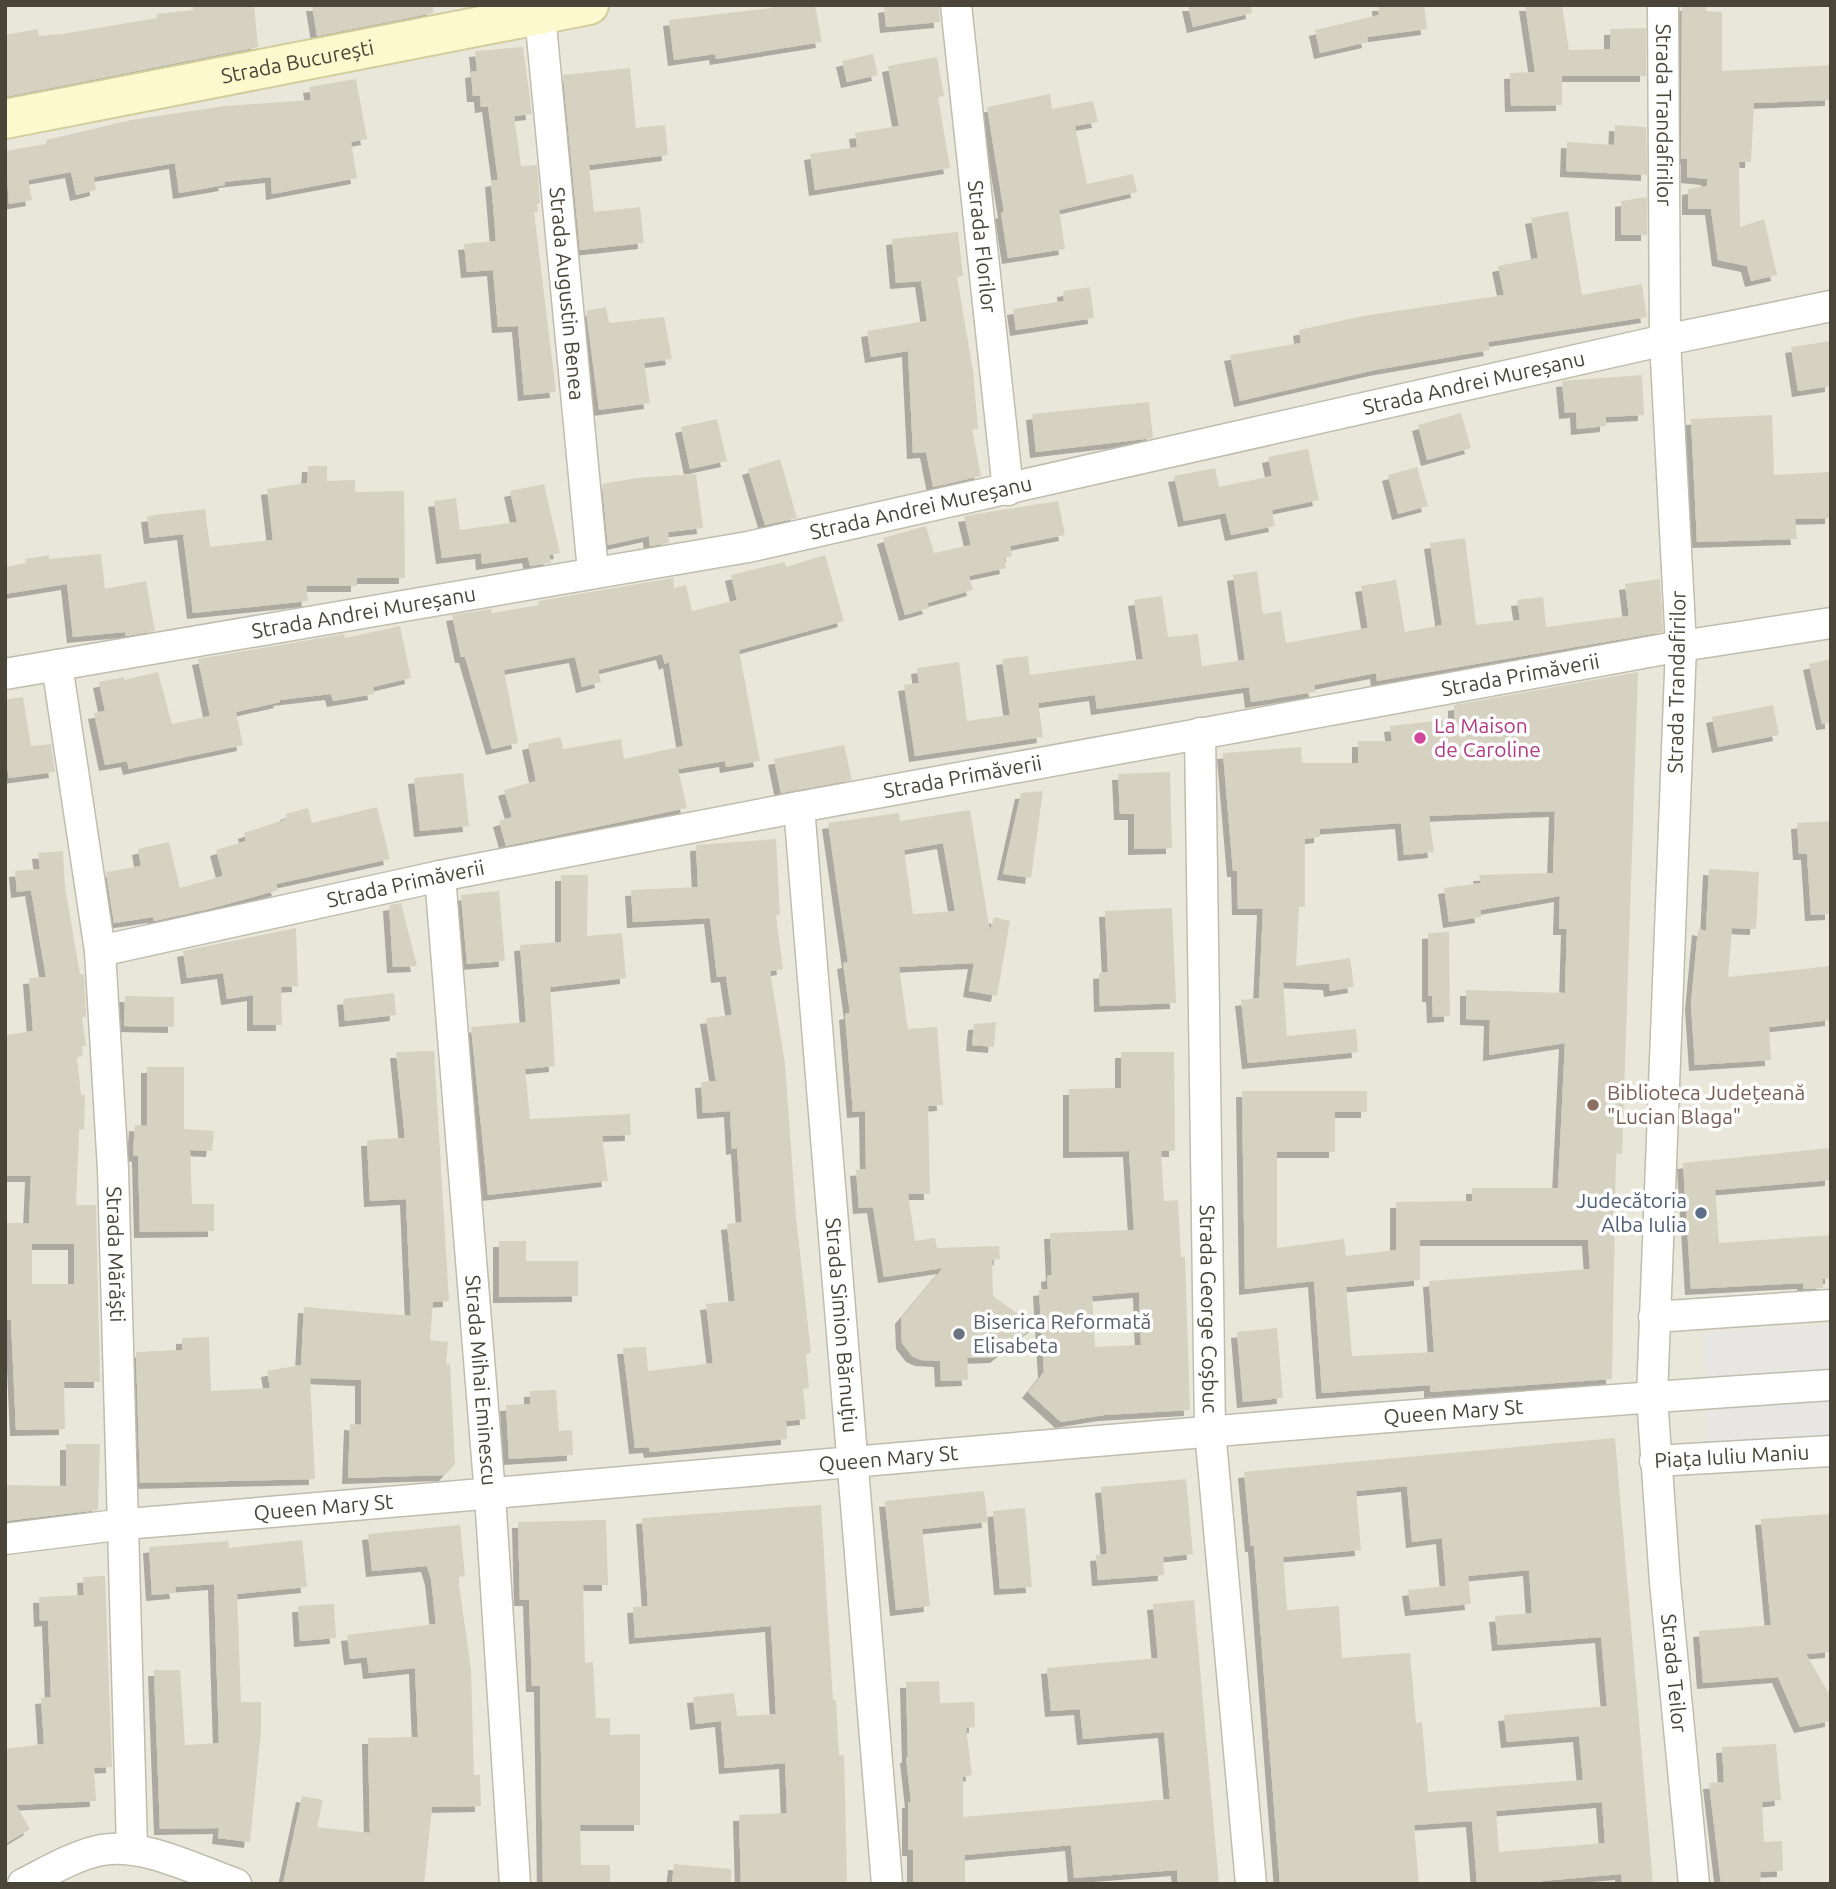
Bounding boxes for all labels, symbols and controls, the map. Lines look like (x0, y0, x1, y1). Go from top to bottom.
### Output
street label: Strada Trandafirilor (1652, 24, 1677, 206)
street label: Strada București (219, 34, 376, 88)
street label: Strada Florilor (964, 179, 1002, 314)
street label: Strada Augustin Benea (545, 186, 590, 401)
street label: Strada Andrei Mureșanu (1360, 345, 1587, 419)
street label: Strada Andrei Mureșanu (807, 470, 1034, 544)
street label: Strada Andrei Mureșanu (250, 581, 478, 643)
street label: Strada Trandafirilor (1662, 590, 1690, 773)
street label: Strada Primăverii (1439, 648, 1601, 701)
place label: La Maison de Caroline (1434, 713, 1541, 761)
marker: La Maison de Caroline (1412, 730, 1428, 746)
street label: Strada Primăverii (881, 750, 1043, 802)
street label: Strada Primăverii (324, 855, 486, 912)
place label: Biblioteca Județeană "Lucian Blaga" (1607, 1080, 1805, 1128)
marker: Biblioteca Județeană "Lucian Blaga" (1585, 1097, 1601, 1113)
street label: Strada Mărăști (102, 1186, 130, 1323)
place label: Judecătoria Alba Iulia (1576, 1188, 1687, 1236)
street label: Strada George Coșbuc (1196, 1204, 1223, 1414)
marker: Judecătoria Alba Iulia (1693, 1205, 1709, 1221)
street label: Strada Simion Bărnuțiu (822, 1217, 863, 1434)
street label: Strada Mihai Eminescu (461, 1274, 502, 1487)
place label: Biserica Reformată Elisabeta (973, 1309, 1151, 1357)
marker: Biserica Reformată Elisabeta (951, 1326, 967, 1342)
street label: Queen Mary St (1383, 1394, 1524, 1428)
street label: Piața Iuliu Maniu (1654, 1439, 1810, 1472)
street label: Queen Mary St (817, 1440, 959, 1476)
street label: Queen Mary St (253, 1489, 394, 1524)
street label: Strada Teilor (1657, 1613, 1692, 1733)

